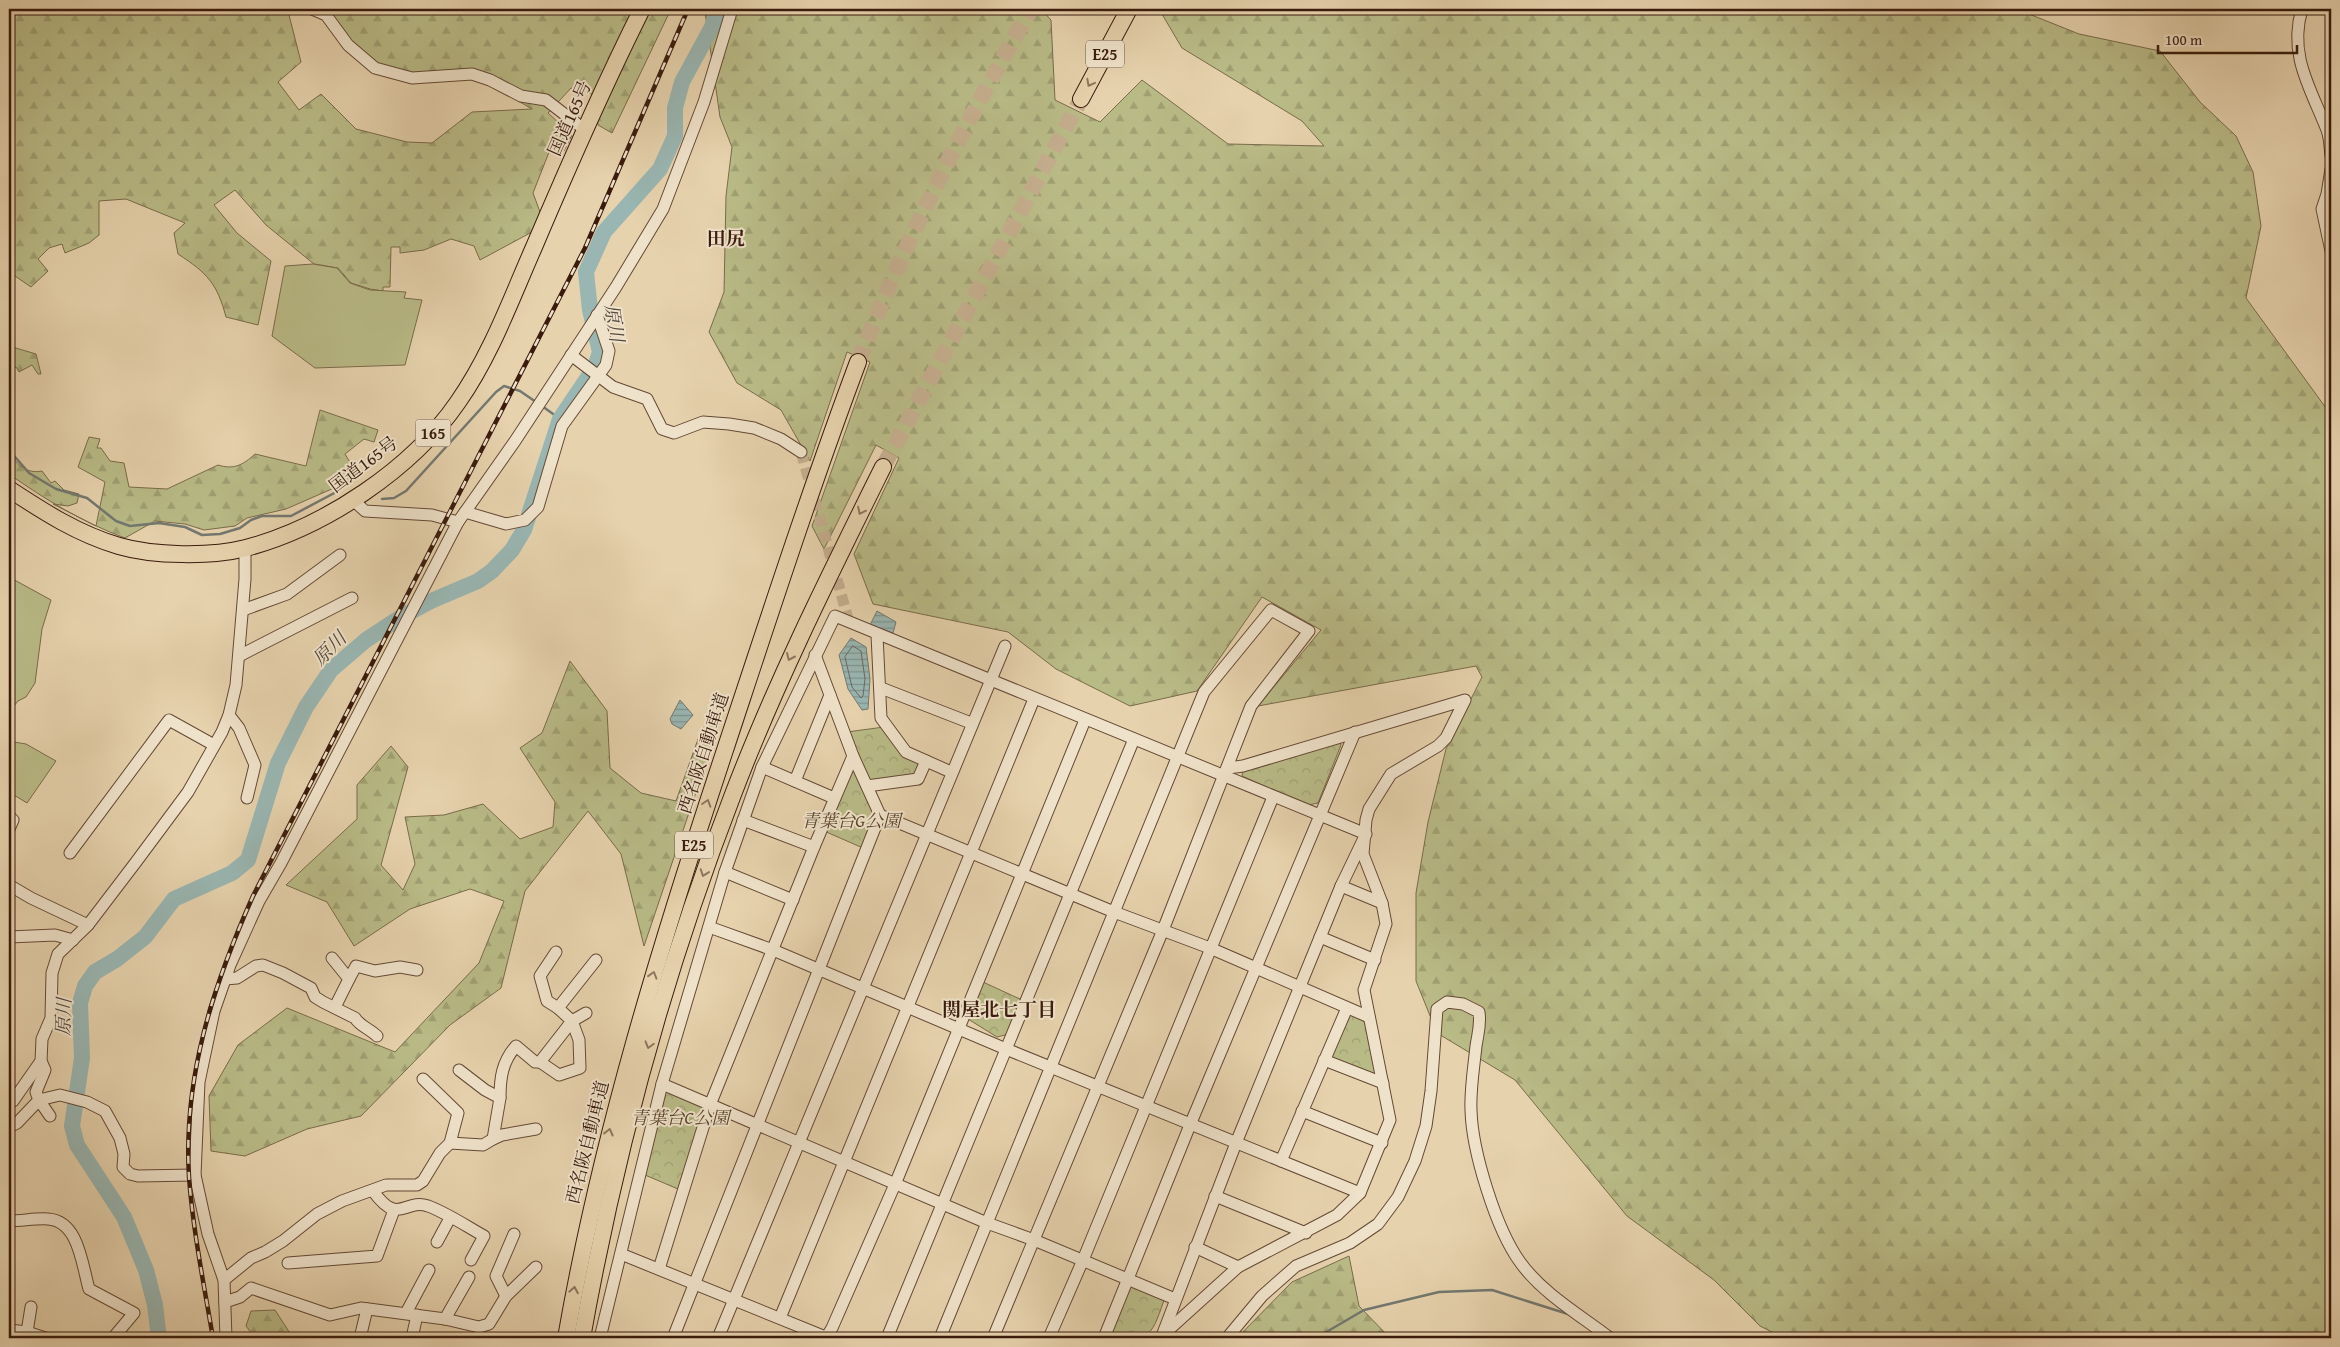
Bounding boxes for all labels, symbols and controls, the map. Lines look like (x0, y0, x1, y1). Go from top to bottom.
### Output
scale bar (2158, 22, 2296, 54)
text: 100 m (2165, 29, 2203, 50)
road number: E25 (1086, 41, 1124, 68)
street label: 国道165号 (540, 76, 598, 160)
one-way arrow (1086, 77, 1096, 86)
district label: 田尻 (707, 224, 745, 252)
water label: 原川 (598, 302, 632, 346)
road number: 165 (416, 419, 450, 446)
street label: 国道165号 (323, 429, 403, 499)
one-way arrow (857, 506, 867, 515)
water label: 原川 (306, 623, 354, 671)
one-way arrow (786, 652, 797, 661)
street label: 西名阪自動車道 (671, 689, 735, 817)
one-way arrow (701, 800, 711, 808)
park label: 青葉台G公園 (801, 807, 904, 834)
road number: E25 (675, 832, 713, 858)
one-way arrow (700, 868, 710, 877)
one-way arrow (648, 971, 658, 980)
district label: 関屋北七丁目 (942, 995, 1056, 1023)
water label: 原川 (48, 996, 78, 1036)
one-way arrow (644, 1040, 654, 1048)
street label: 西名阪自動車道 (559, 1078, 615, 1206)
park label: 青葉台C公園 (631, 1104, 732, 1131)
one-way arrow (603, 1127, 614, 1136)
one-way arrow (569, 1286, 579, 1295)

